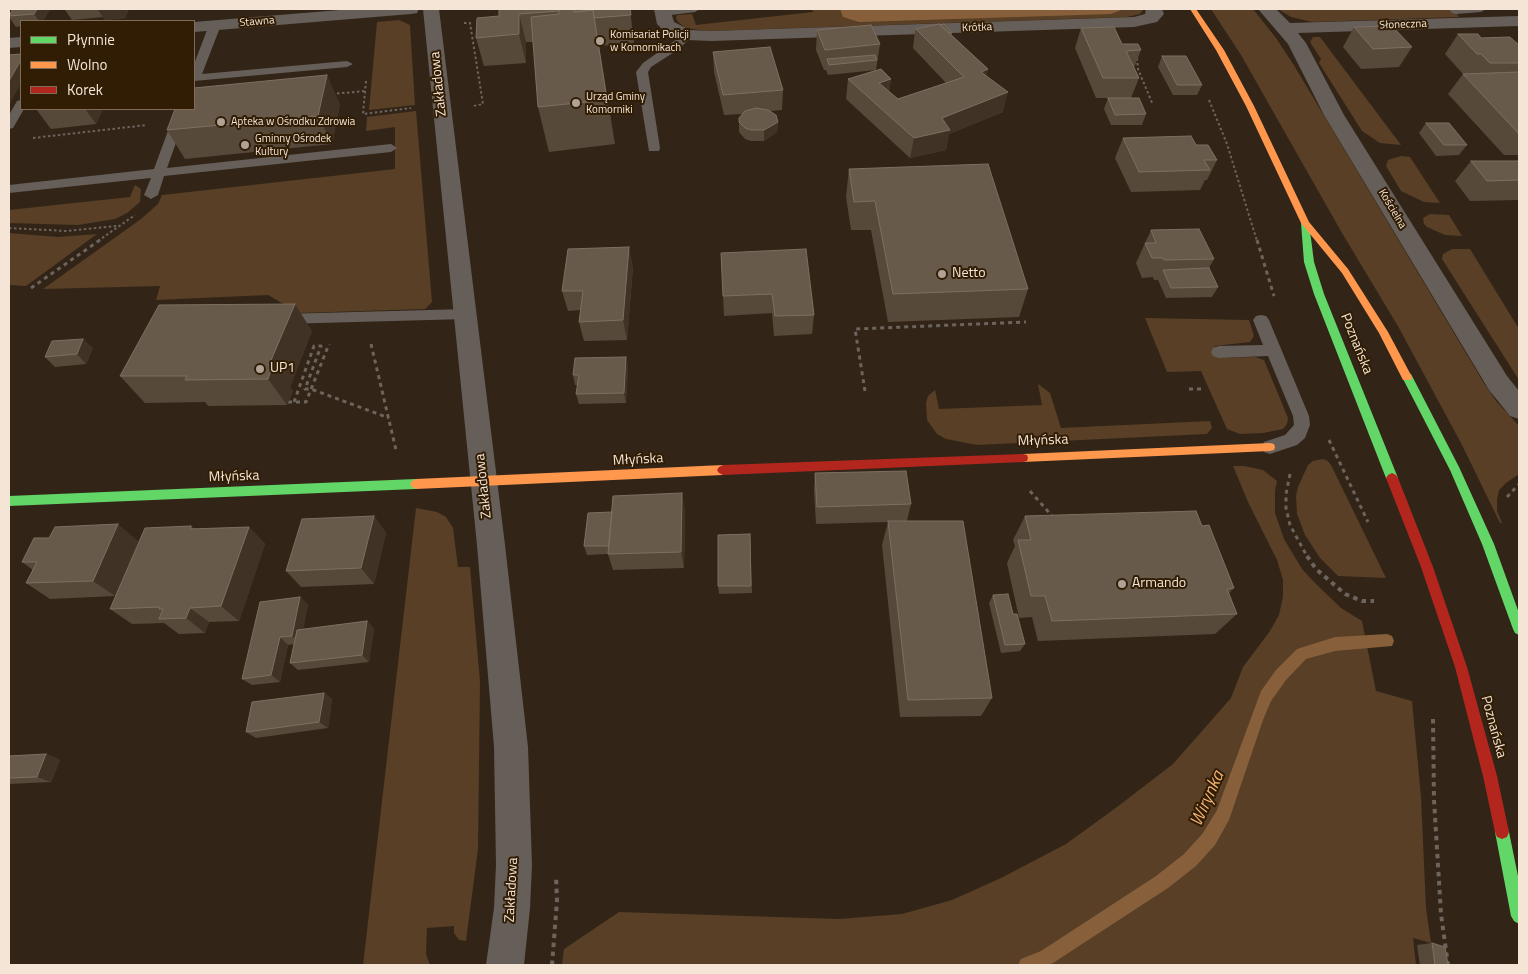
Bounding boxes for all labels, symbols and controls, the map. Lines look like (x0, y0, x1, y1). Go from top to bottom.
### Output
street label: Stawna (239, 14, 275, 30)
street label: Słoneczna (1379, 18, 1427, 32)
legend (20, 20, 195, 110)
street label: Krótka (962, 21, 992, 35)
text: Płynnie (67, 28, 115, 51)
place label: Komisariat Policji w Komornikach (610, 28, 689, 54)
marker: Komisariat Policji w Komornikach (594, 35, 606, 47)
street label: Zakładowa (427, 51, 451, 117)
text: Wolno (67, 53, 107, 76)
text: Korek (67, 78, 103, 101)
place label: Urząd Gminy Komorniki (586, 90, 645, 116)
marker: Urząd Gminy Komorniki (570, 97, 582, 109)
place label: Apteka w Ośrodku Zdrowia (231, 115, 355, 129)
marker: Apteka w Ośrodku Zdrowia (215, 116, 227, 128)
place label: Gminny Ośrodek Kultury (255, 132, 331, 158)
marker: Gminny Ośrodek Kultury (239, 139, 251, 151)
street label: Kościelna (1375, 187, 1409, 231)
place label: Netto (952, 266, 986, 282)
marker: Netto (936, 268, 948, 280)
street label: Poznańska (1336, 311, 1376, 377)
place label: UP1 (270, 361, 295, 377)
marker: UP1 (254, 363, 266, 375)
street label: Młyńska (1017, 432, 1069, 450)
street label: Młyńska (612, 450, 664, 470)
street label: Zakładowa (472, 453, 496, 519)
street label: Młyńska (208, 468, 260, 486)
place label: Armando (1132, 576, 1186, 592)
marker: Armando (1116, 578, 1128, 590)
street label: Poznańska (1477, 694, 1509, 760)
water label: Wirynka (1186, 768, 1230, 830)
street label: Zakładowa (502, 857, 522, 923)

